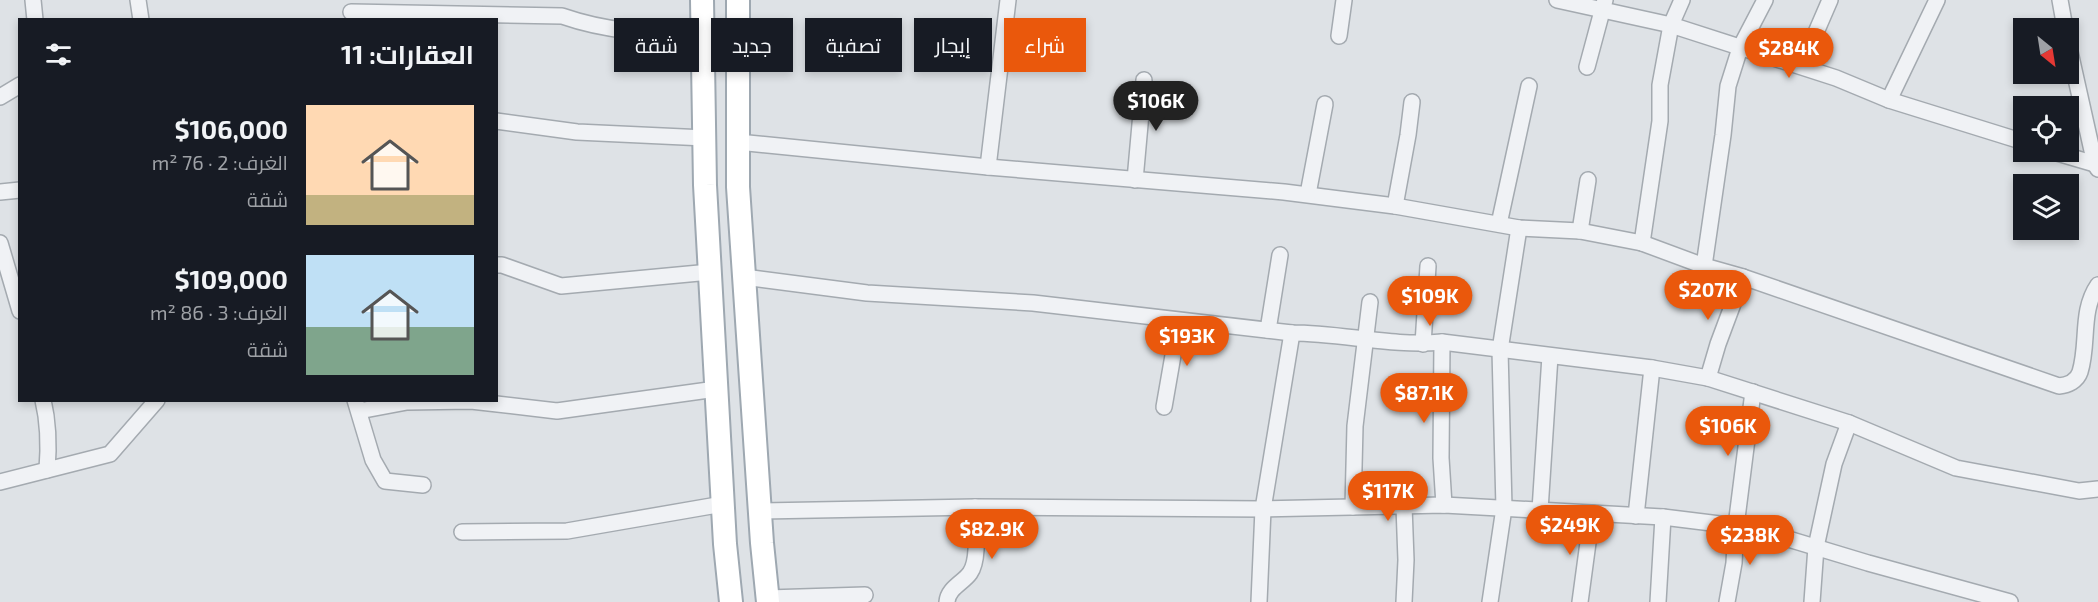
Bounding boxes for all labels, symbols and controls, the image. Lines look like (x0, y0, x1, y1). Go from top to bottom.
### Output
chip: شقة (614, 18, 699, 72)
chip: جديد (711, 18, 793, 72)
chip: تصفية (805, 18, 902, 72)
chip: إيجار (914, 18, 992, 72)
chip: شراء (1004, 18, 1086, 72)
north arrow (2013, 18, 2079, 84)
map controls (2013, 18, 2079, 240)
pin: $284K (1747, 28, 1831, 79)
text: $284K (1758, 35, 1820, 59)
icon: filters (42, 38, 75, 71)
text: العقارات: 11 (341, 38, 474, 69)
pin: $106K (1114, 81, 1198, 132)
text: $106K (1127, 88, 1185, 112)
button: locate (2013, 96, 2079, 162)
text: $106,000 (174, 113, 288, 144)
icon: home (354, 129, 426, 201)
text: الغرف: 2 · 76 m² (152, 150, 288, 174)
button: layers (2013, 174, 2079, 240)
text: شقة (247, 187, 288, 211)
text: $109,000 (174, 263, 288, 294)
pin: $207K (1666, 270, 1750, 321)
pin: $109K (1388, 276, 1472, 327)
text: $207K (1678, 277, 1738, 301)
icon: home (354, 279, 426, 351)
text: $109K (1401, 283, 1459, 307)
text: الغرف: 3 · 86 m² (150, 300, 288, 324)
pin: $193K (1145, 316, 1229, 367)
text: $193K (1159, 323, 1215, 347)
text: شقة (247, 337, 288, 361)
pin: $87.1K (1375, 373, 1473, 424)
text: $87.1K (1394, 380, 1454, 404)
pin: $106K (1686, 406, 1770, 457)
text: $106K (1699, 413, 1757, 437)
pin: $117K (1346, 471, 1430, 522)
text: $117K (1362, 478, 1414, 502)
pin: $249K (1528, 505, 1612, 556)
pin: $82.9K (943, 509, 1041, 560)
text: $249K (1540, 512, 1600, 536)
pin: $238K (1708, 515, 1792, 566)
text: $82.9K (959, 516, 1025, 540)
text: $238K (1720, 522, 1780, 546)

